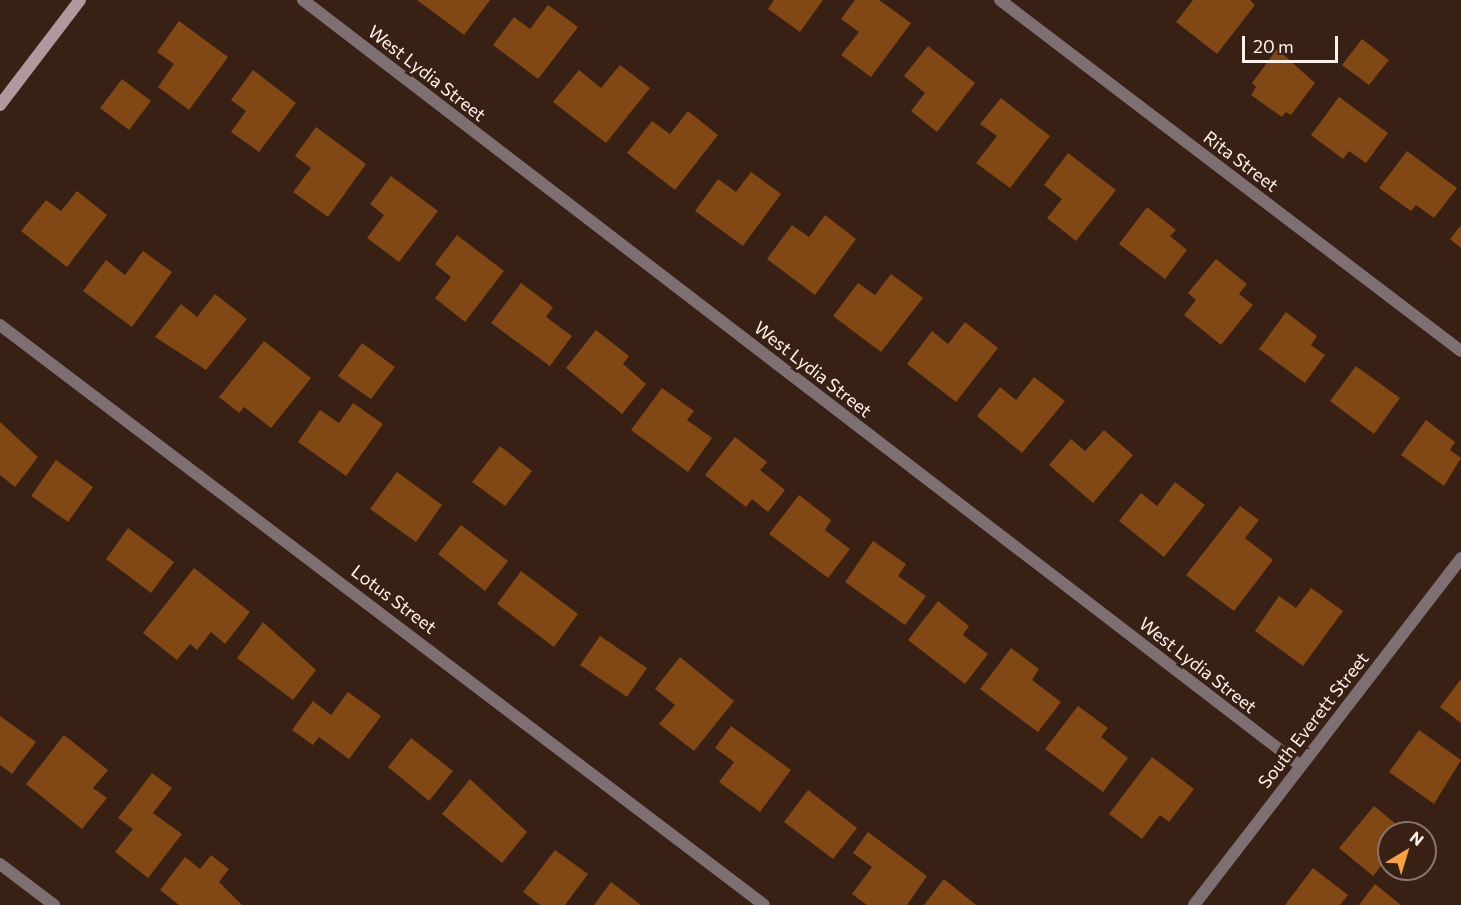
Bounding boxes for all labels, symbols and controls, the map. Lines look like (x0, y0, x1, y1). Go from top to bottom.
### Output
street label: West Lydia Street (364, 20, 490, 126)
scale bar (1245, 24, 1341, 62)
text: 20 m (1253, 35, 1294, 57)
street label: Rita Street (1199, 126, 1283, 196)
street label: West Lydia Street (750, 316, 876, 422)
street label: Lotus Street (347, 560, 441, 638)
street label: West Lydia Street (1135, 612, 1261, 718)
street label: South Everett Street (1253, 648, 1373, 792)
north arrow (1377, 821, 1437, 881)
text: N (1407, 827, 1428, 849)

